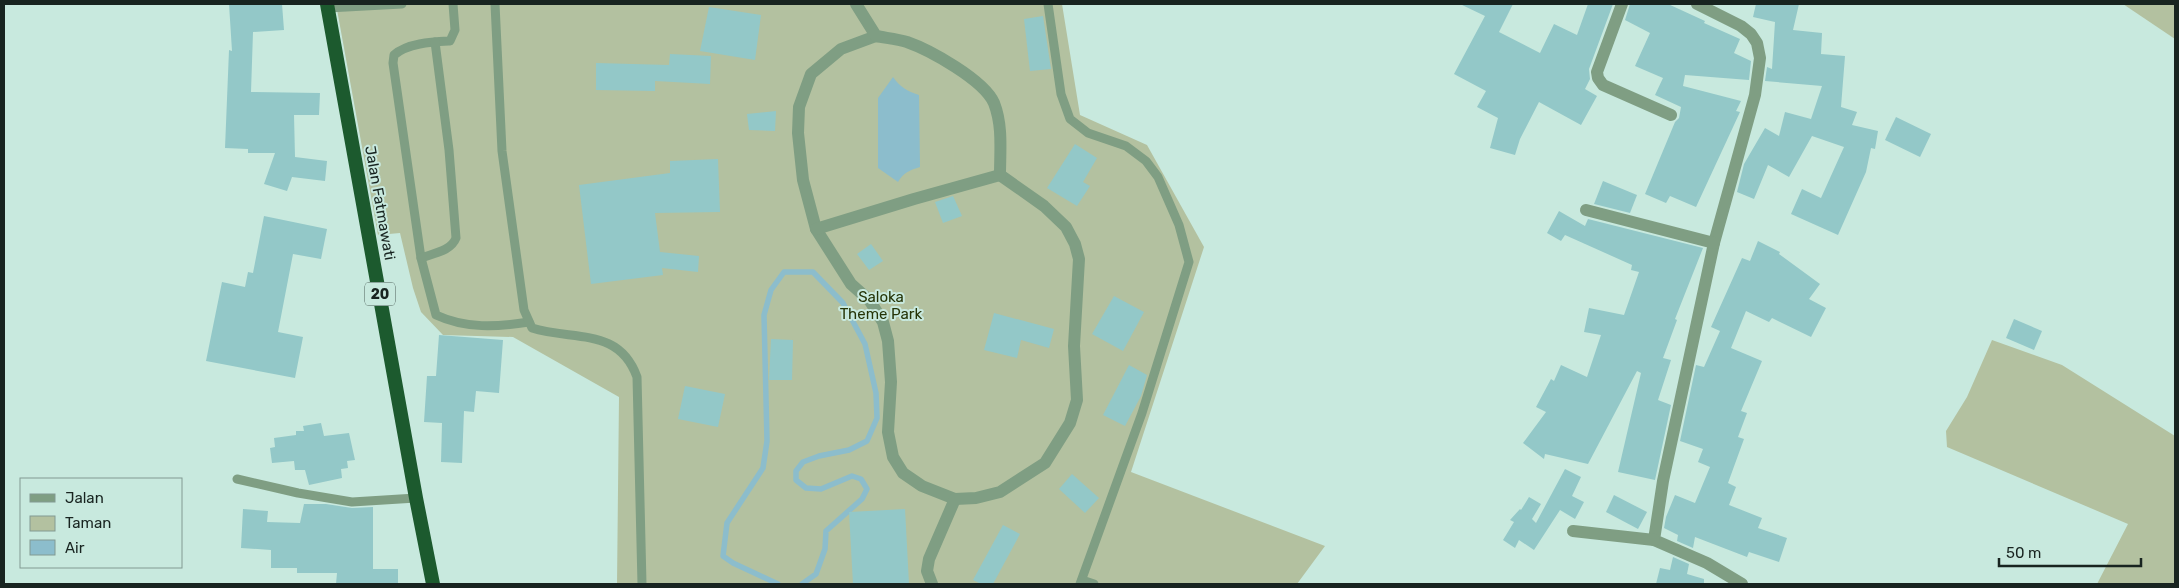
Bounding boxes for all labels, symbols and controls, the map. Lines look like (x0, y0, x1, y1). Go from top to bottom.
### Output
street label: Jalan Fatmawati (361, 144, 399, 262)
road number: 20 (365, 282, 395, 306)
park label: Saloka Theme Park (840, 288, 923, 323)
legend (20, 478, 182, 568)
text: Jalan (65, 489, 104, 507)
text: Taman (65, 514, 111, 532)
scale bar (1999, 536, 2142, 568)
text: Air (65, 539, 85, 557)
text: 50 m (2006, 544, 2041, 562)

